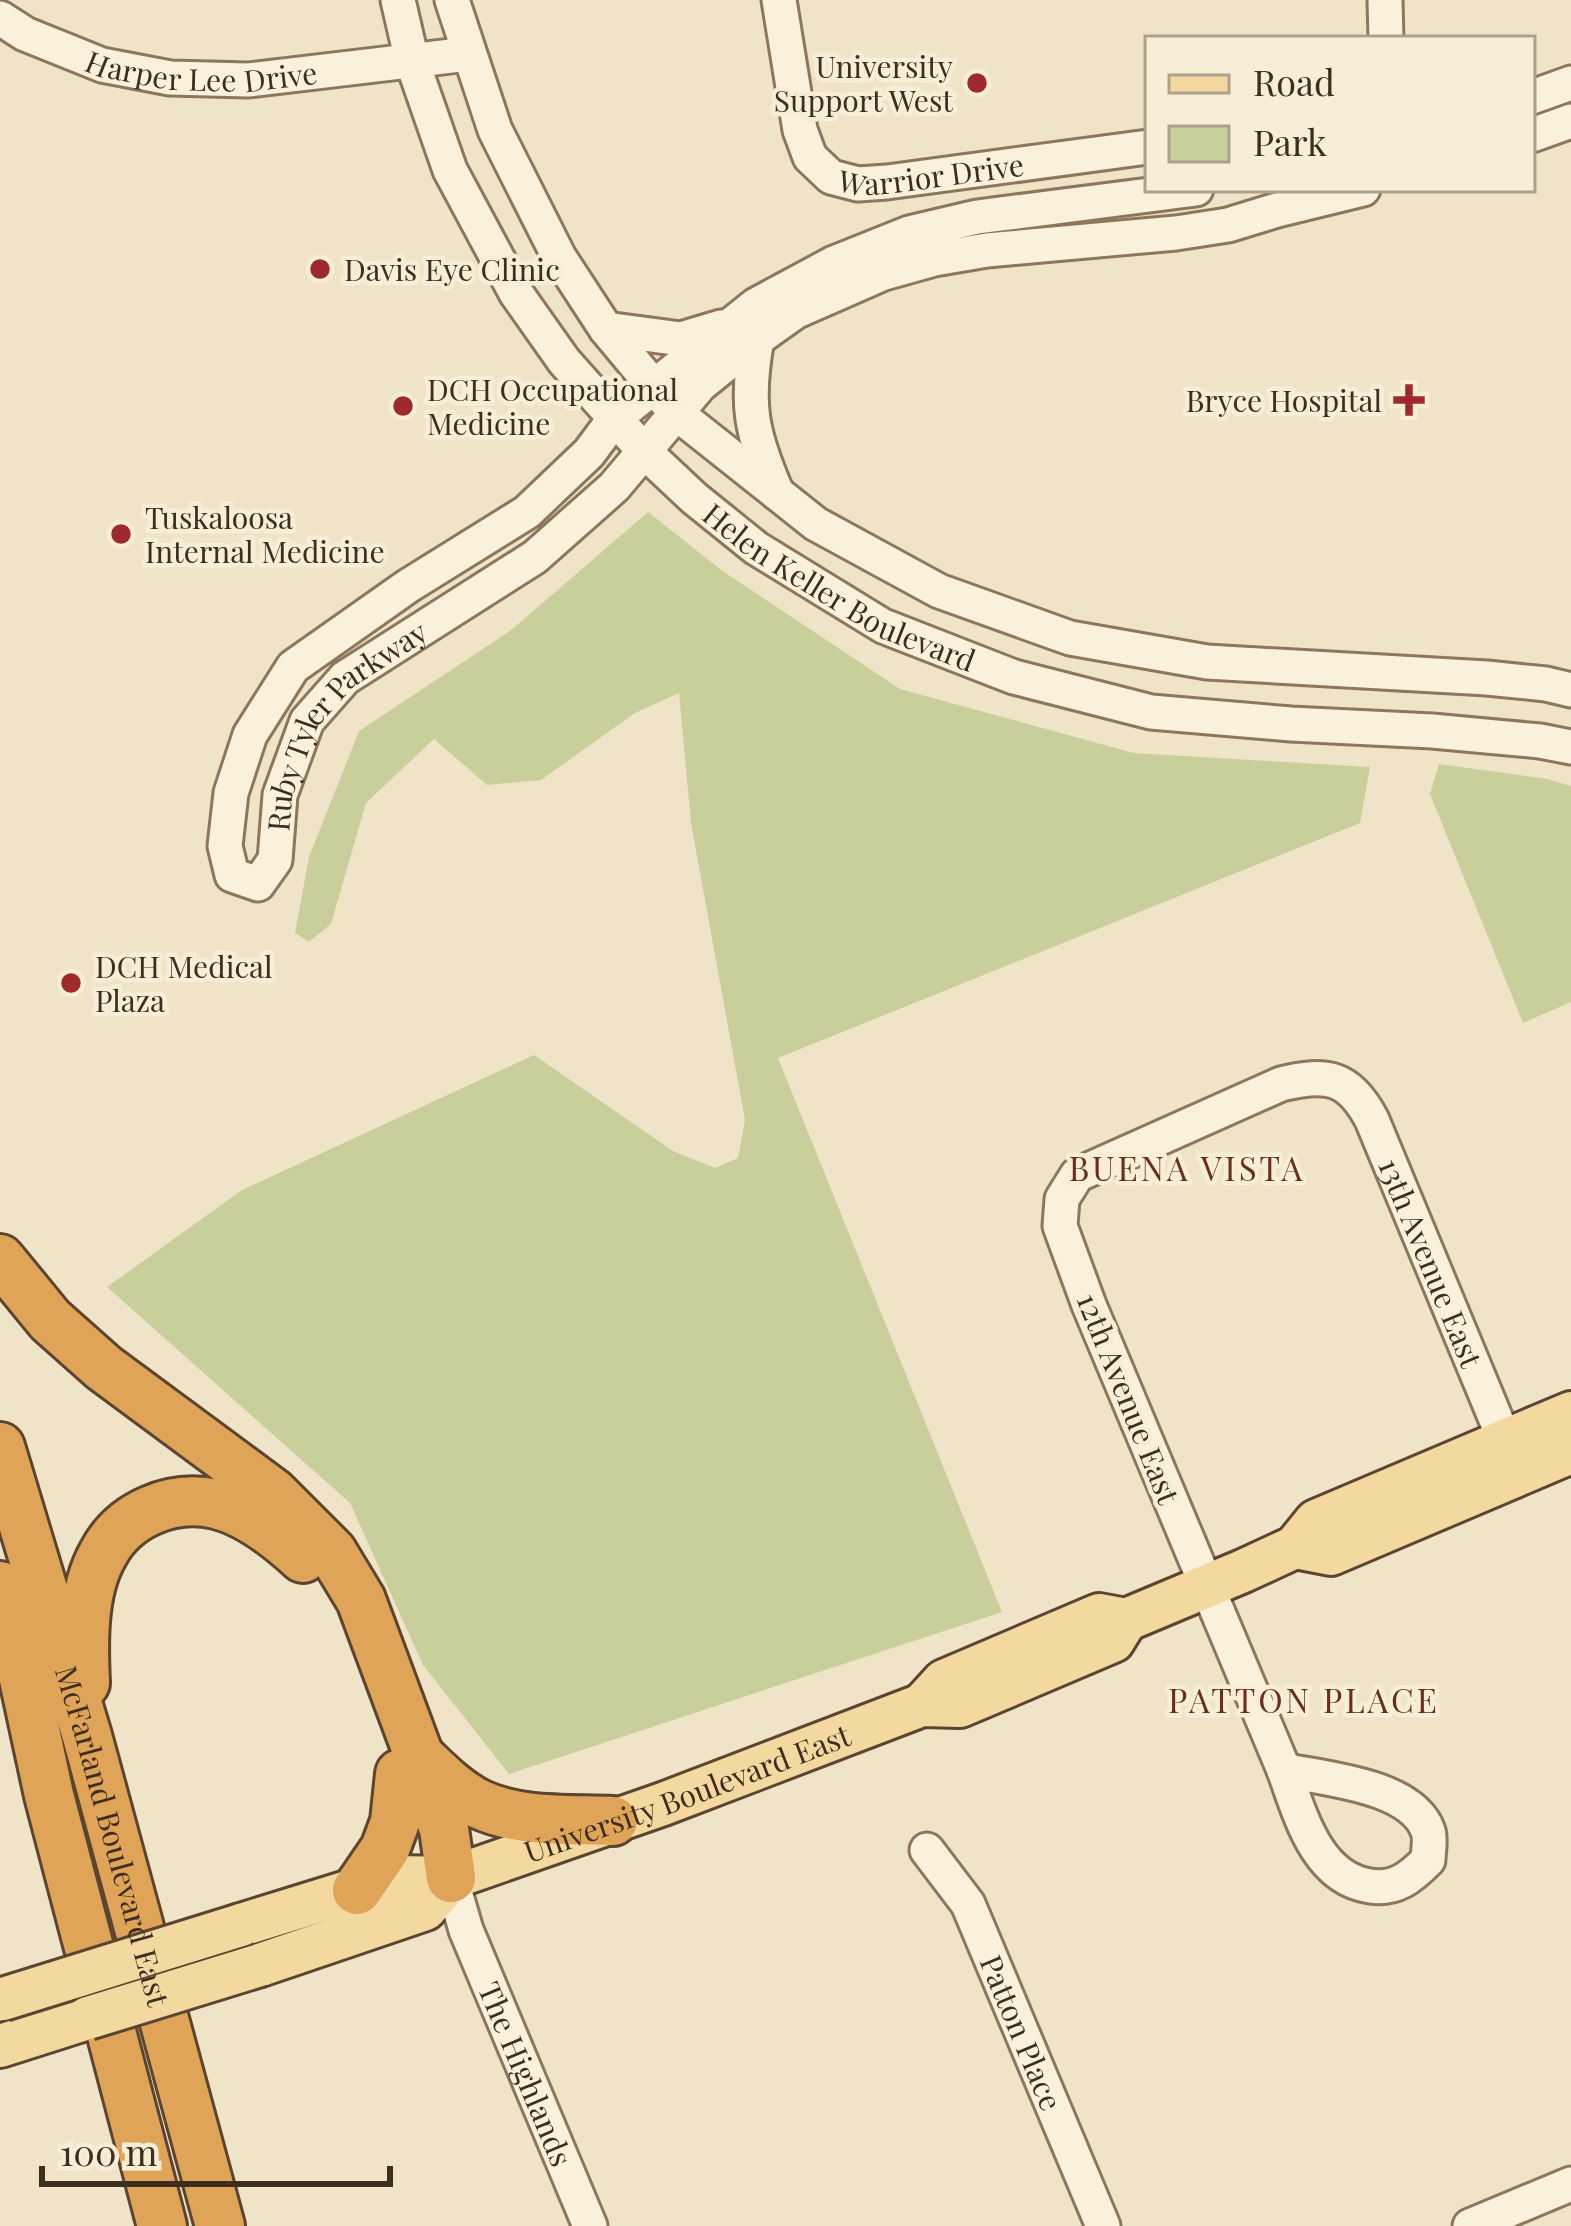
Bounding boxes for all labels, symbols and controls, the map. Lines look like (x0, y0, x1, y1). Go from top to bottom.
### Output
legend (1145, 36, 1535, 192)
street label: Harper Lee Drive (80, 40, 319, 100)
place label: University Support West (774, 46, 953, 120)
text: Road (1253, 57, 1335, 105)
marker: University Support West (964, 70, 990, 96)
text: Park (1253, 117, 1327, 165)
street label: Warrior Drive (833, 144, 1026, 205)
place label: Davis Eye Clinic (344, 249, 560, 289)
marker: Davis Eye Clinic (307, 256, 333, 282)
place label: DCH Occupational Medicine (427, 369, 678, 443)
place label: Bryce Hospital (1186, 380, 1382, 420)
marker: Bryce Hospital (1393, 384, 1425, 416)
marker: DCH Occupational Medicine (390, 393, 416, 419)
street label: Helen Keller Boulevard (695, 494, 981, 680)
place label: Tuskaloosa Internal Medicine (145, 497, 385, 571)
marker: Tuskaloosa Internal Medicine (108, 521, 134, 547)
street label: Ruby Tyler Parkway (257, 611, 434, 833)
place label: DCH Medical Plaza (95, 946, 273, 1020)
marker: DCH Medical Plaza (58, 970, 84, 996)
district label: BUENA VISTA (1069, 1145, 1305, 1189)
street label: 13th Avenue East (1370, 1152, 1492, 1373)
street label: 12th Avenue East (1069, 1287, 1190, 1510)
street label: McFarland Boulevard East (47, 1661, 179, 2011)
district label: PATTON PLACE (1168, 1677, 1440, 1721)
street label: University Boulevard East (518, 1714, 856, 1871)
street label: Patton Place (972, 1949, 1072, 2116)
street label: The Highlands (470, 1976, 583, 2172)
scale bar (42, 2112, 390, 2186)
text: 100 m (60, 2127, 157, 2175)

